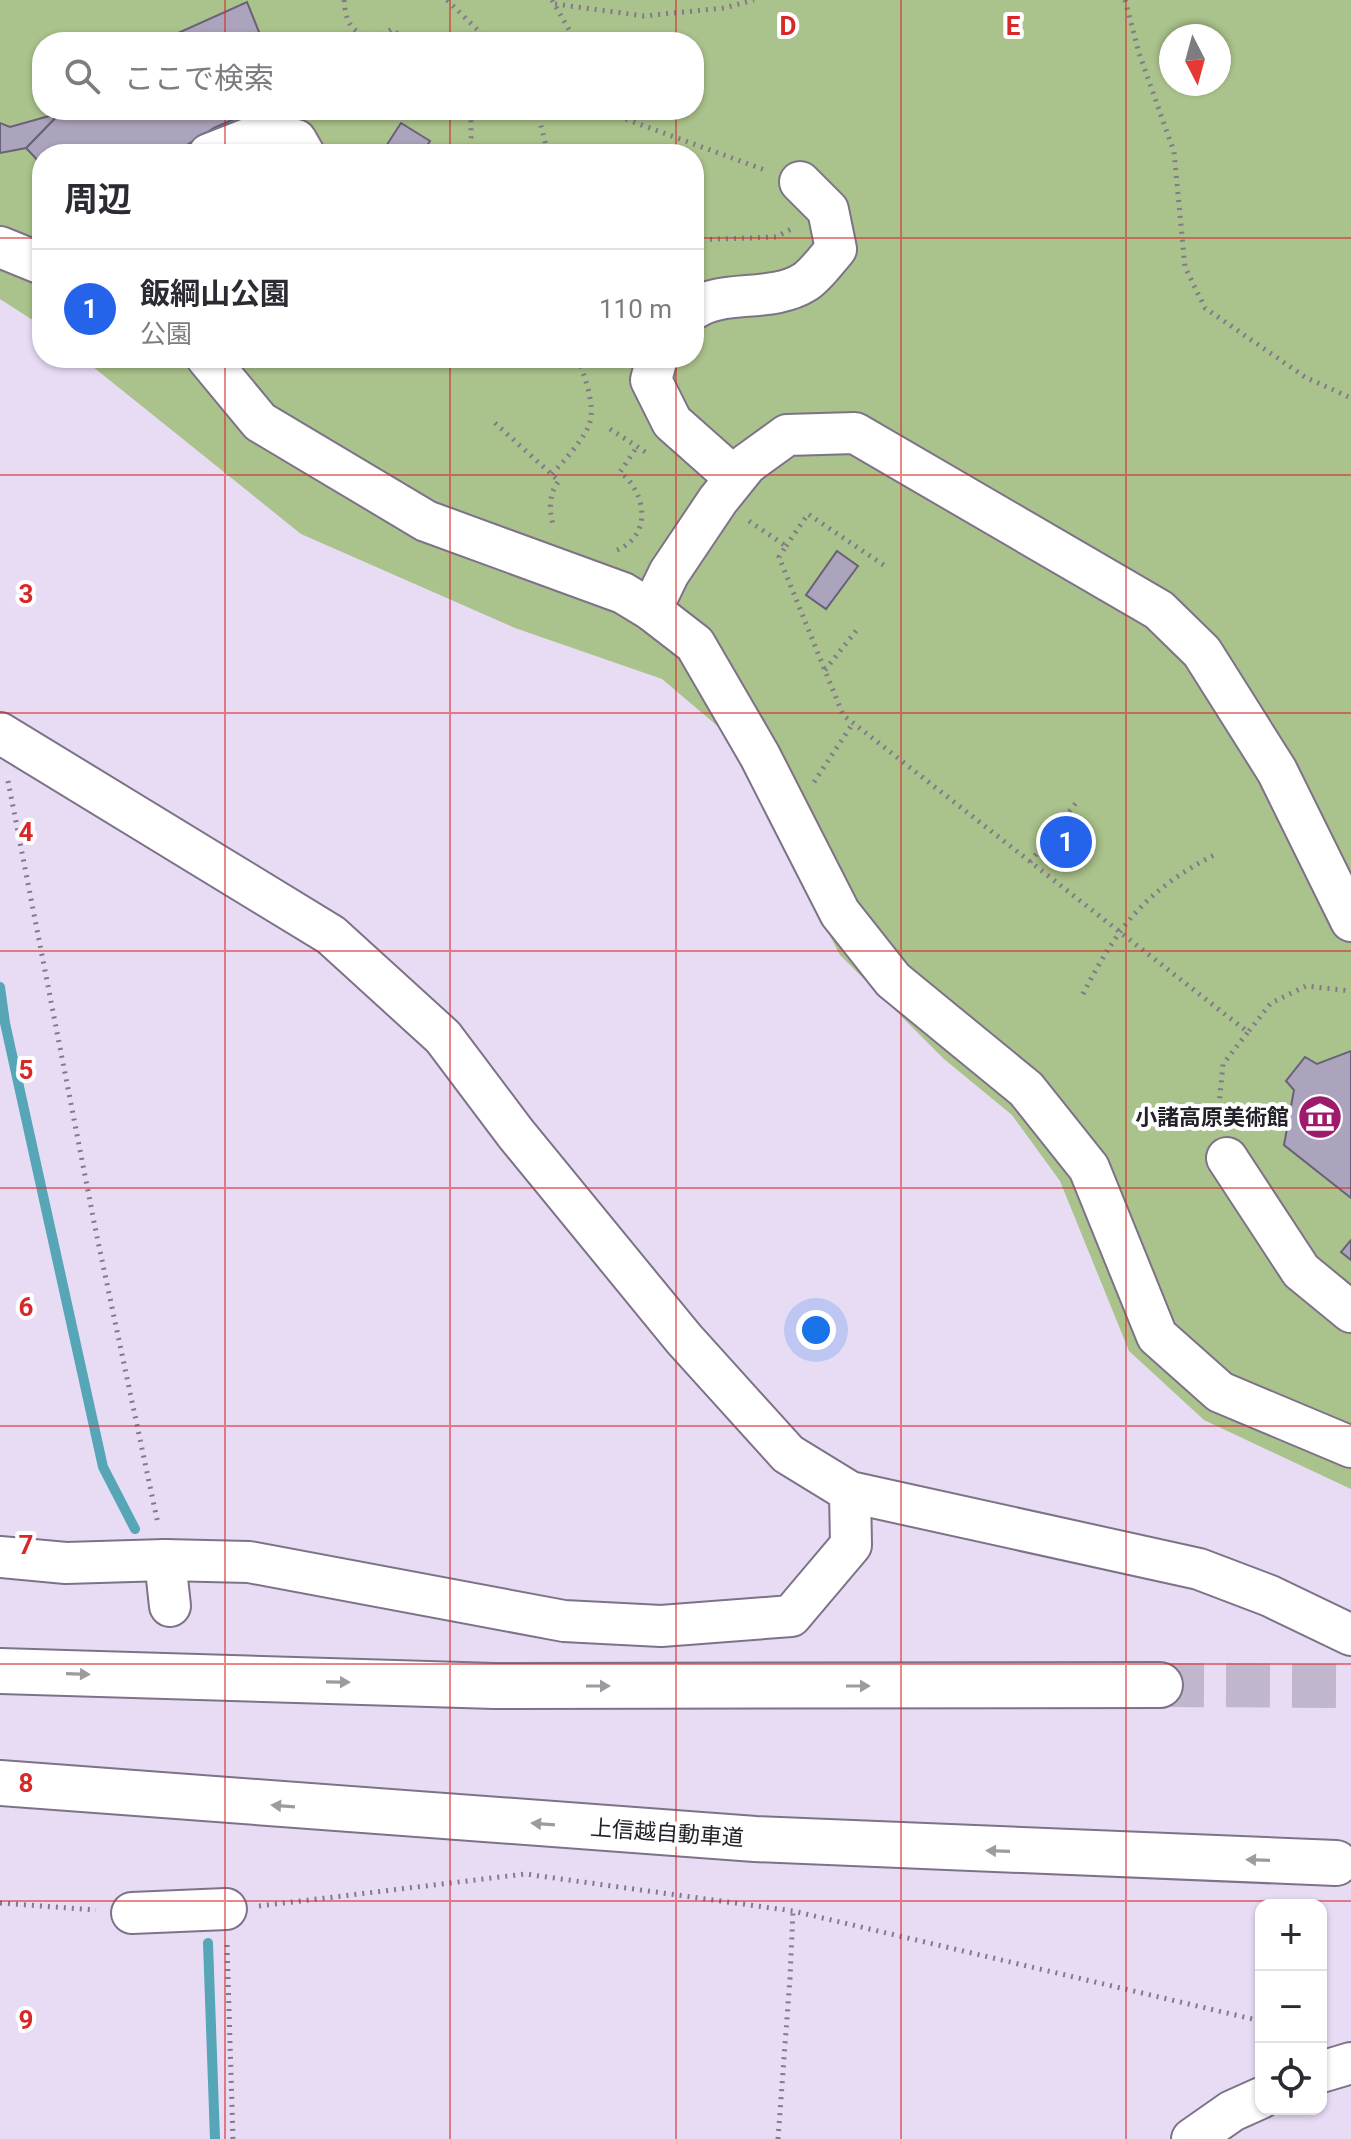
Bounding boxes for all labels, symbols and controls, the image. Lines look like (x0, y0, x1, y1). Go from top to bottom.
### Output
text: D (780, 11, 796, 41)
text: E (1006, 11, 1021, 41)
north arrow (1159, 24, 1231, 96)
search box (32, 32, 704, 120)
icon: search (60, 54, 104, 98)
text: ここで検索 (124, 61, 274, 96)
text: 周辺 (64, 179, 132, 219)
text: 飯綱山公園 (140, 276, 290, 311)
text: 1 (83, 294, 97, 324)
text: 110 m (599, 294, 672, 324)
text: 公園 (140, 319, 192, 349)
text: 3 (19, 579, 33, 609)
pin: 1 (1040, 812, 1092, 872)
text: 4 (19, 817, 34, 847)
text: 5 (19, 1055, 33, 1085)
museum icon: 小諸高原美術館 (1296, 1093, 1344, 1141)
place label: 小諸高原美術館 (1135, 1105, 1289, 1130)
text: 6 (19, 1292, 34, 1322)
your location (796, 1310, 836, 1350)
text: 7 (19, 1530, 33, 1560)
one-way arrow (66, 1668, 91, 1681)
one-way arrow (326, 1676, 351, 1688)
one-way arrow (586, 1680, 611, 1692)
one-way arrow (846, 1680, 871, 1692)
text: 8 (19, 1768, 33, 1798)
one-way arrow (270, 1799, 295, 1812)
street label: 上信越自動車道 (589, 1815, 745, 1851)
one-way arrow (530, 1817, 555, 1830)
one-way arrow (985, 1844, 1010, 1857)
one-way arrow (1245, 1854, 1270, 1867)
map controls (1255, 1899, 1327, 2115)
button: + (1255, 1899, 1327, 1971)
button: − (1255, 1971, 1327, 2043)
text: 9 (19, 2005, 33, 2035)
button: locate (1255, 2043, 1327, 2115)

